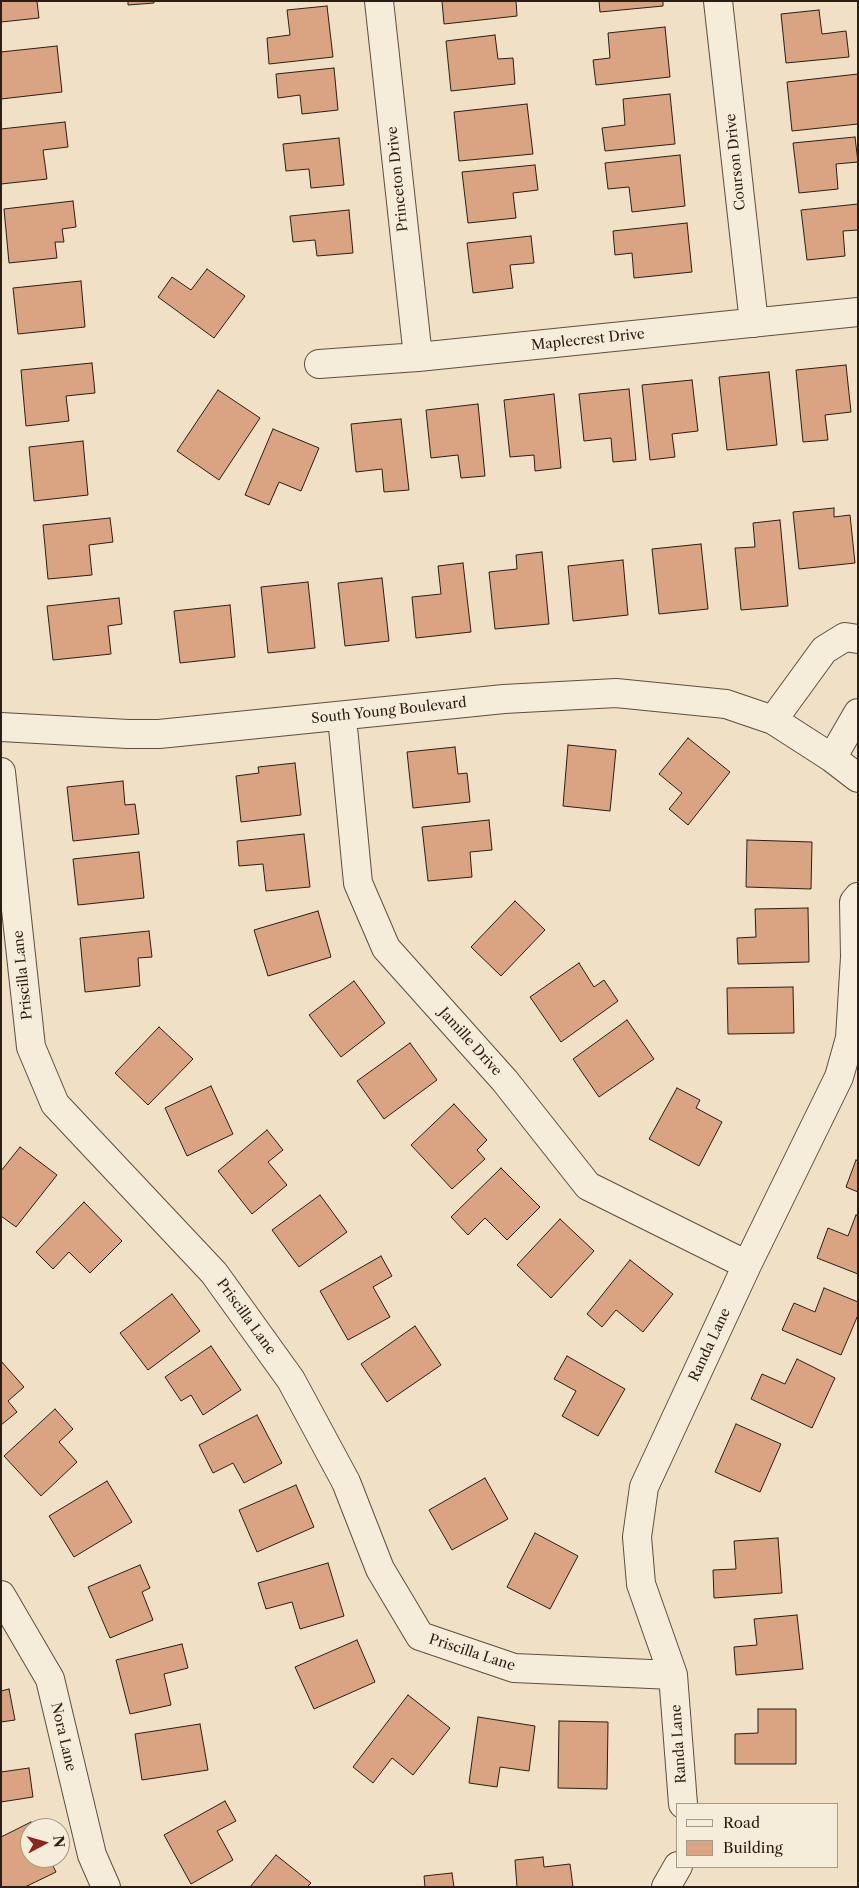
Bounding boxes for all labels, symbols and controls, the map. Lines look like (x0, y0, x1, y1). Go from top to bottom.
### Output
street label: Courson Drive (723, 113, 749, 211)
street label: Princeton Drive (384, 126, 412, 232)
street label: Maplecrest Drive (530, 326, 646, 354)
street label: South Young Boulevard (311, 694, 467, 728)
street label: Priscilla Lane (10, 930, 36, 1020)
street label: Jamille Drive (435, 1005, 505, 1079)
street label: Priscilla Lane (213, 1276, 279, 1358)
street label: Randa Lane (686, 1306, 734, 1384)
street label: Priscilla Lane (427, 1631, 517, 1675)
street label: Nora Lane (47, 1701, 79, 1773)
street label: Randa Lane (668, 1704, 690, 1784)
legend (676, 1803, 839, 1868)
text: Road (723, 1813, 760, 1832)
north arrow (20, 1818, 70, 1868)
text: N (49, 1835, 69, 1849)
text: Building (723, 1838, 783, 1857)

